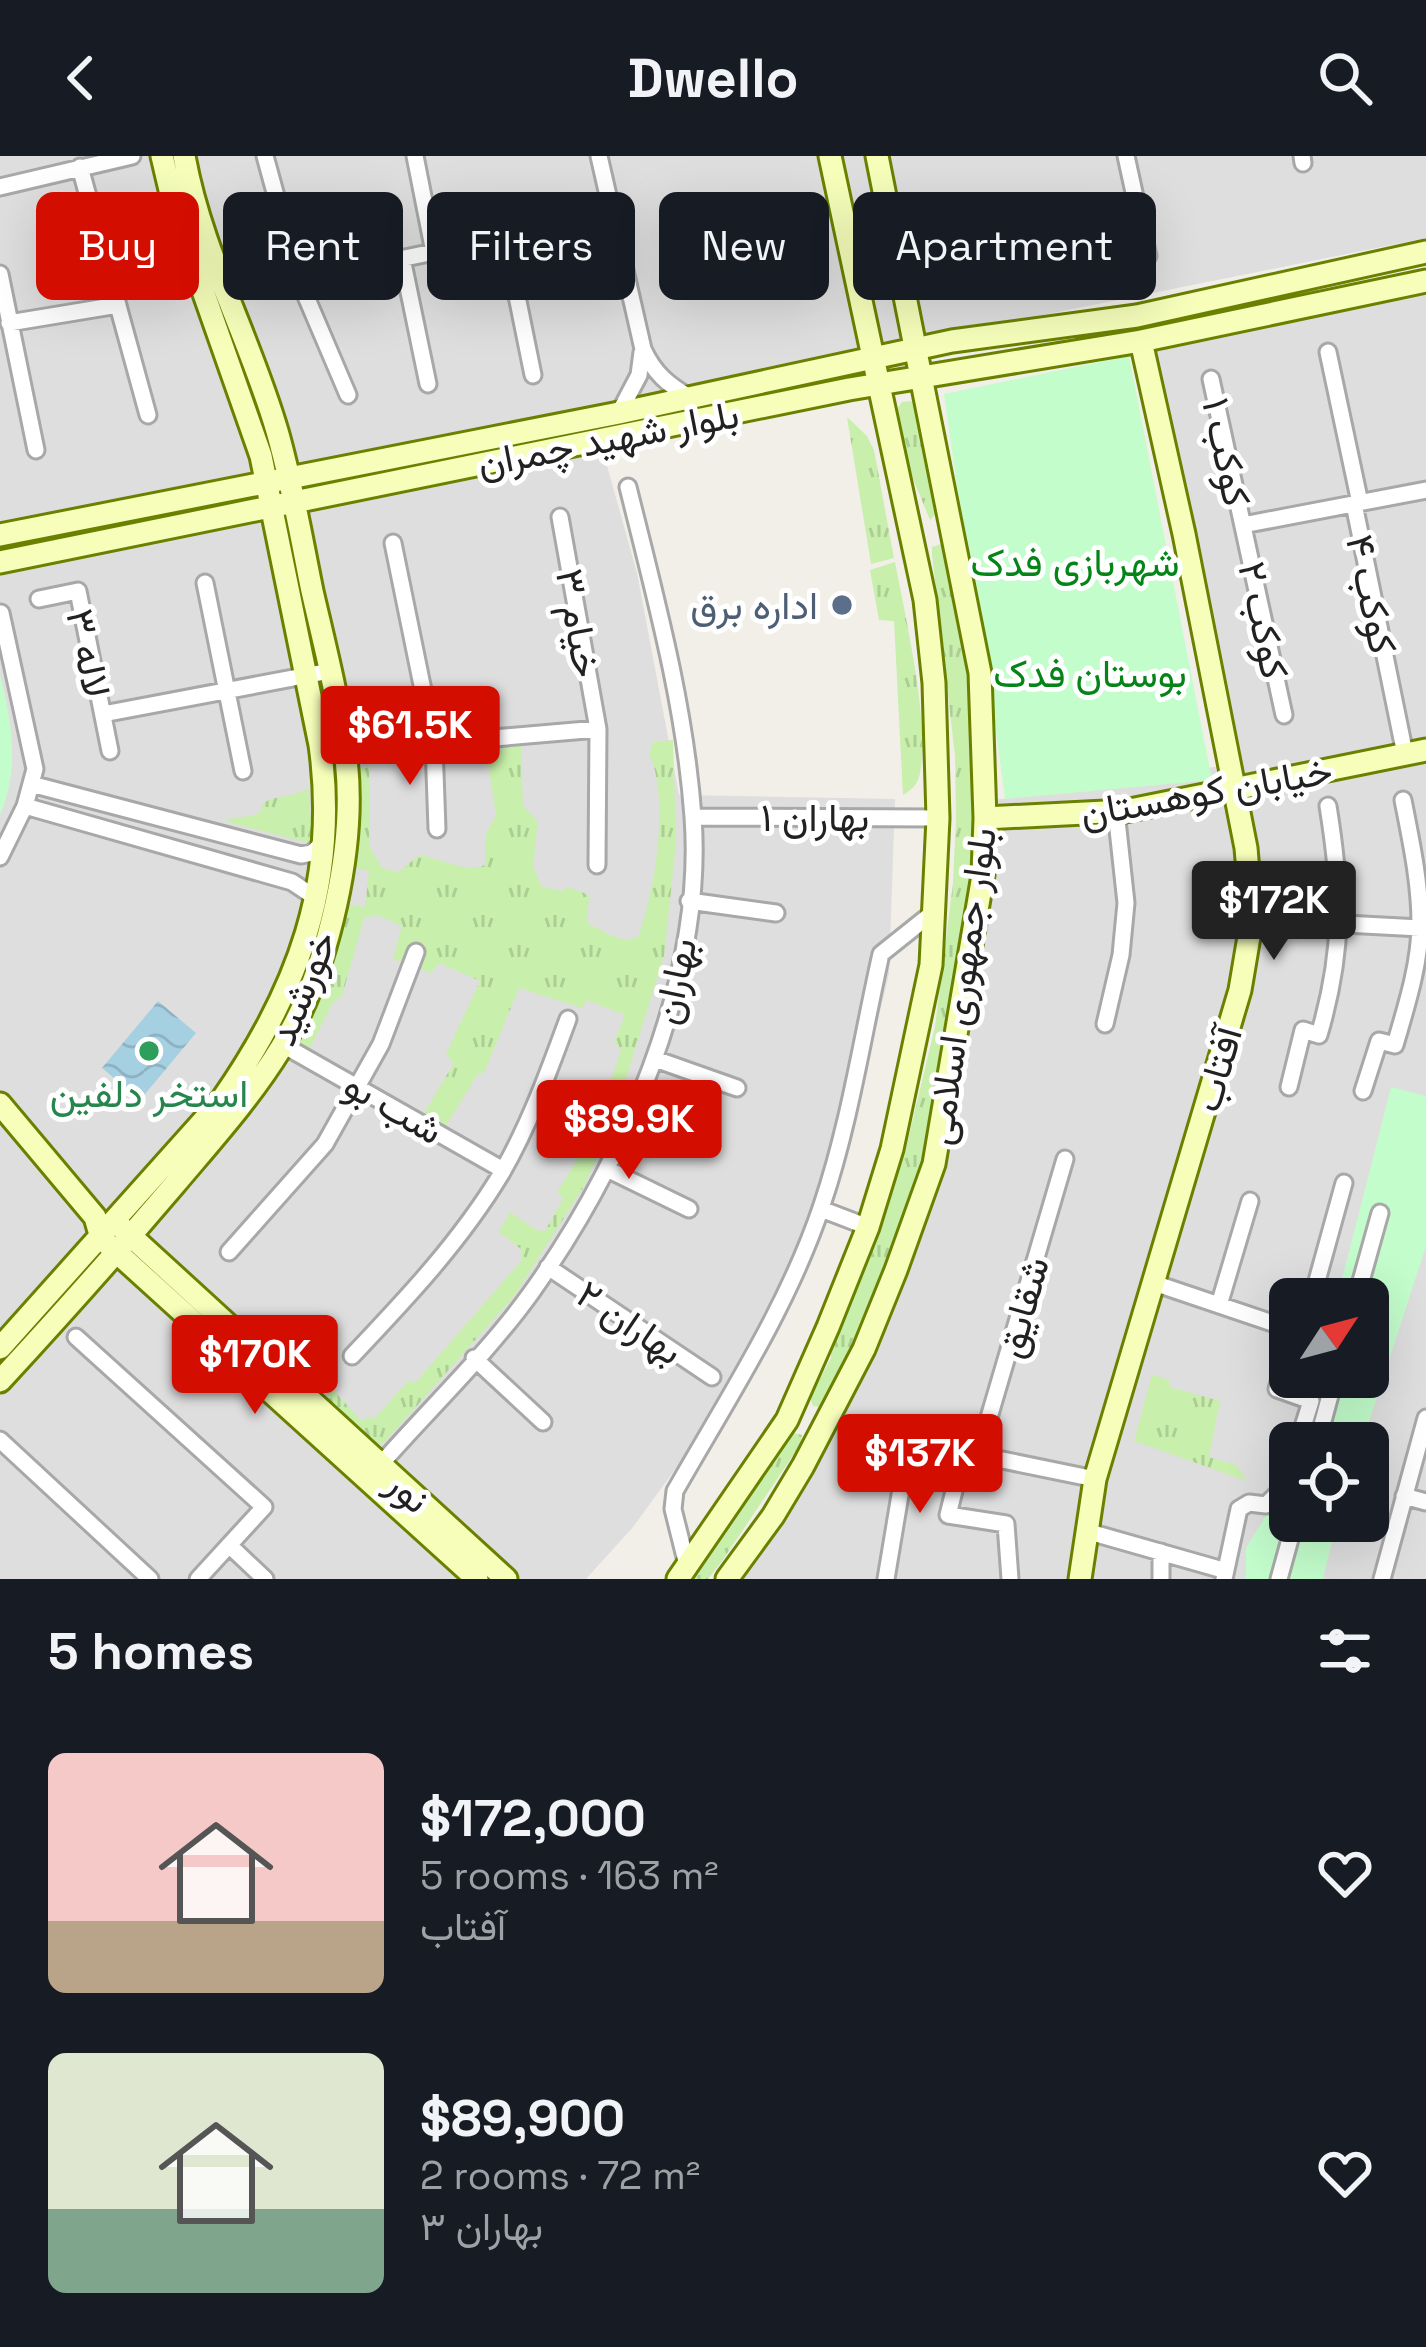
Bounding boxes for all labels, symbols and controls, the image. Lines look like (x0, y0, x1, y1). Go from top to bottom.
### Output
text: Dwello (627, 44, 799, 113)
icon: back (48, 45, 114, 111)
icon: search (1312, 45, 1378, 111)
chip: Buy (36, 192, 199, 300)
chip: Rent (223, 192, 403, 300)
chip: Filters (427, 192, 635, 300)
chip: New (659, 192, 829, 300)
chip: Apartment (853, 192, 1156, 300)
street label: بلوار شهید چمران (473, 389, 743, 490)
street label: کوکب ۱ (1191, 393, 1262, 511)
street label: کوکب ۴ (1335, 530, 1408, 658)
park label: شهربازی فدک (970, 538, 1180, 587)
street label: کوکب ۲ (1227, 557, 1300, 683)
street label: خیام ۳ (544, 565, 612, 681)
place label: اداره برق (690, 581, 818, 630)
marker: اداره برق (829, 592, 855, 618)
street label: لاله ۳ (55, 604, 122, 702)
park label: بوستان فدک (993, 649, 1187, 698)
pin: $61.5K (312, 686, 508, 788)
text: $61.5K (348, 700, 472, 749)
street label: خیابان کوهستان (1076, 745, 1336, 838)
street label: بهاران ۱ (761, 793, 869, 842)
street label: بلوار جمهوری اسلامی (914, 824, 1007, 1148)
pin: $172K (1190, 861, 1358, 963)
text: $172K (1219, 875, 1329, 924)
street label: خورشید (257, 924, 348, 1053)
street label: بهاران (641, 933, 708, 1029)
street label: آفتاب (1182, 1018, 1254, 1117)
marker: استخر دلفین (136, 1038, 162, 1064)
street label: شب بو (336, 1060, 452, 1155)
place label: استخر دلفین (50, 1069, 248, 1118)
pin: $89.9K (531, 1080, 727, 1182)
text: $89.9K (564, 1094, 694, 1143)
street label: شقایق (985, 1251, 1060, 1363)
street label: بهاران ۲ (567, 1269, 692, 1376)
north arrow (1269, 1278, 1389, 1398)
map controls (1269, 1278, 1389, 1542)
pin: $170K (171, 1315, 339, 1417)
text: $170K (199, 1329, 311, 1378)
pin: $137K (836, 1414, 1004, 1516)
button: locate (1269, 1422, 1389, 1542)
text: $137K (865, 1428, 976, 1477)
street label: نور (376, 1459, 441, 1524)
icon: filters (1312, 1618, 1378, 1684)
text: 5 homes (48, 1619, 254, 1684)
text: $172,000 (420, 1786, 646, 1851)
icon: home (144, 1801, 288, 1945)
icon: heart (1312, 1840, 1378, 1906)
text: 5 rooms · 163 m² (420, 1851, 719, 1900)
text: آفتاب (420, 1902, 506, 1951)
text: $89,900 (420, 2086, 625, 2151)
icon: home (144, 2101, 288, 2245)
icon: heart (1312, 2140, 1378, 2206)
text: 2 rooms · 72 m² (420, 2151, 700, 2200)
text: بهاران ۳ (420, 2202, 543, 2251)

